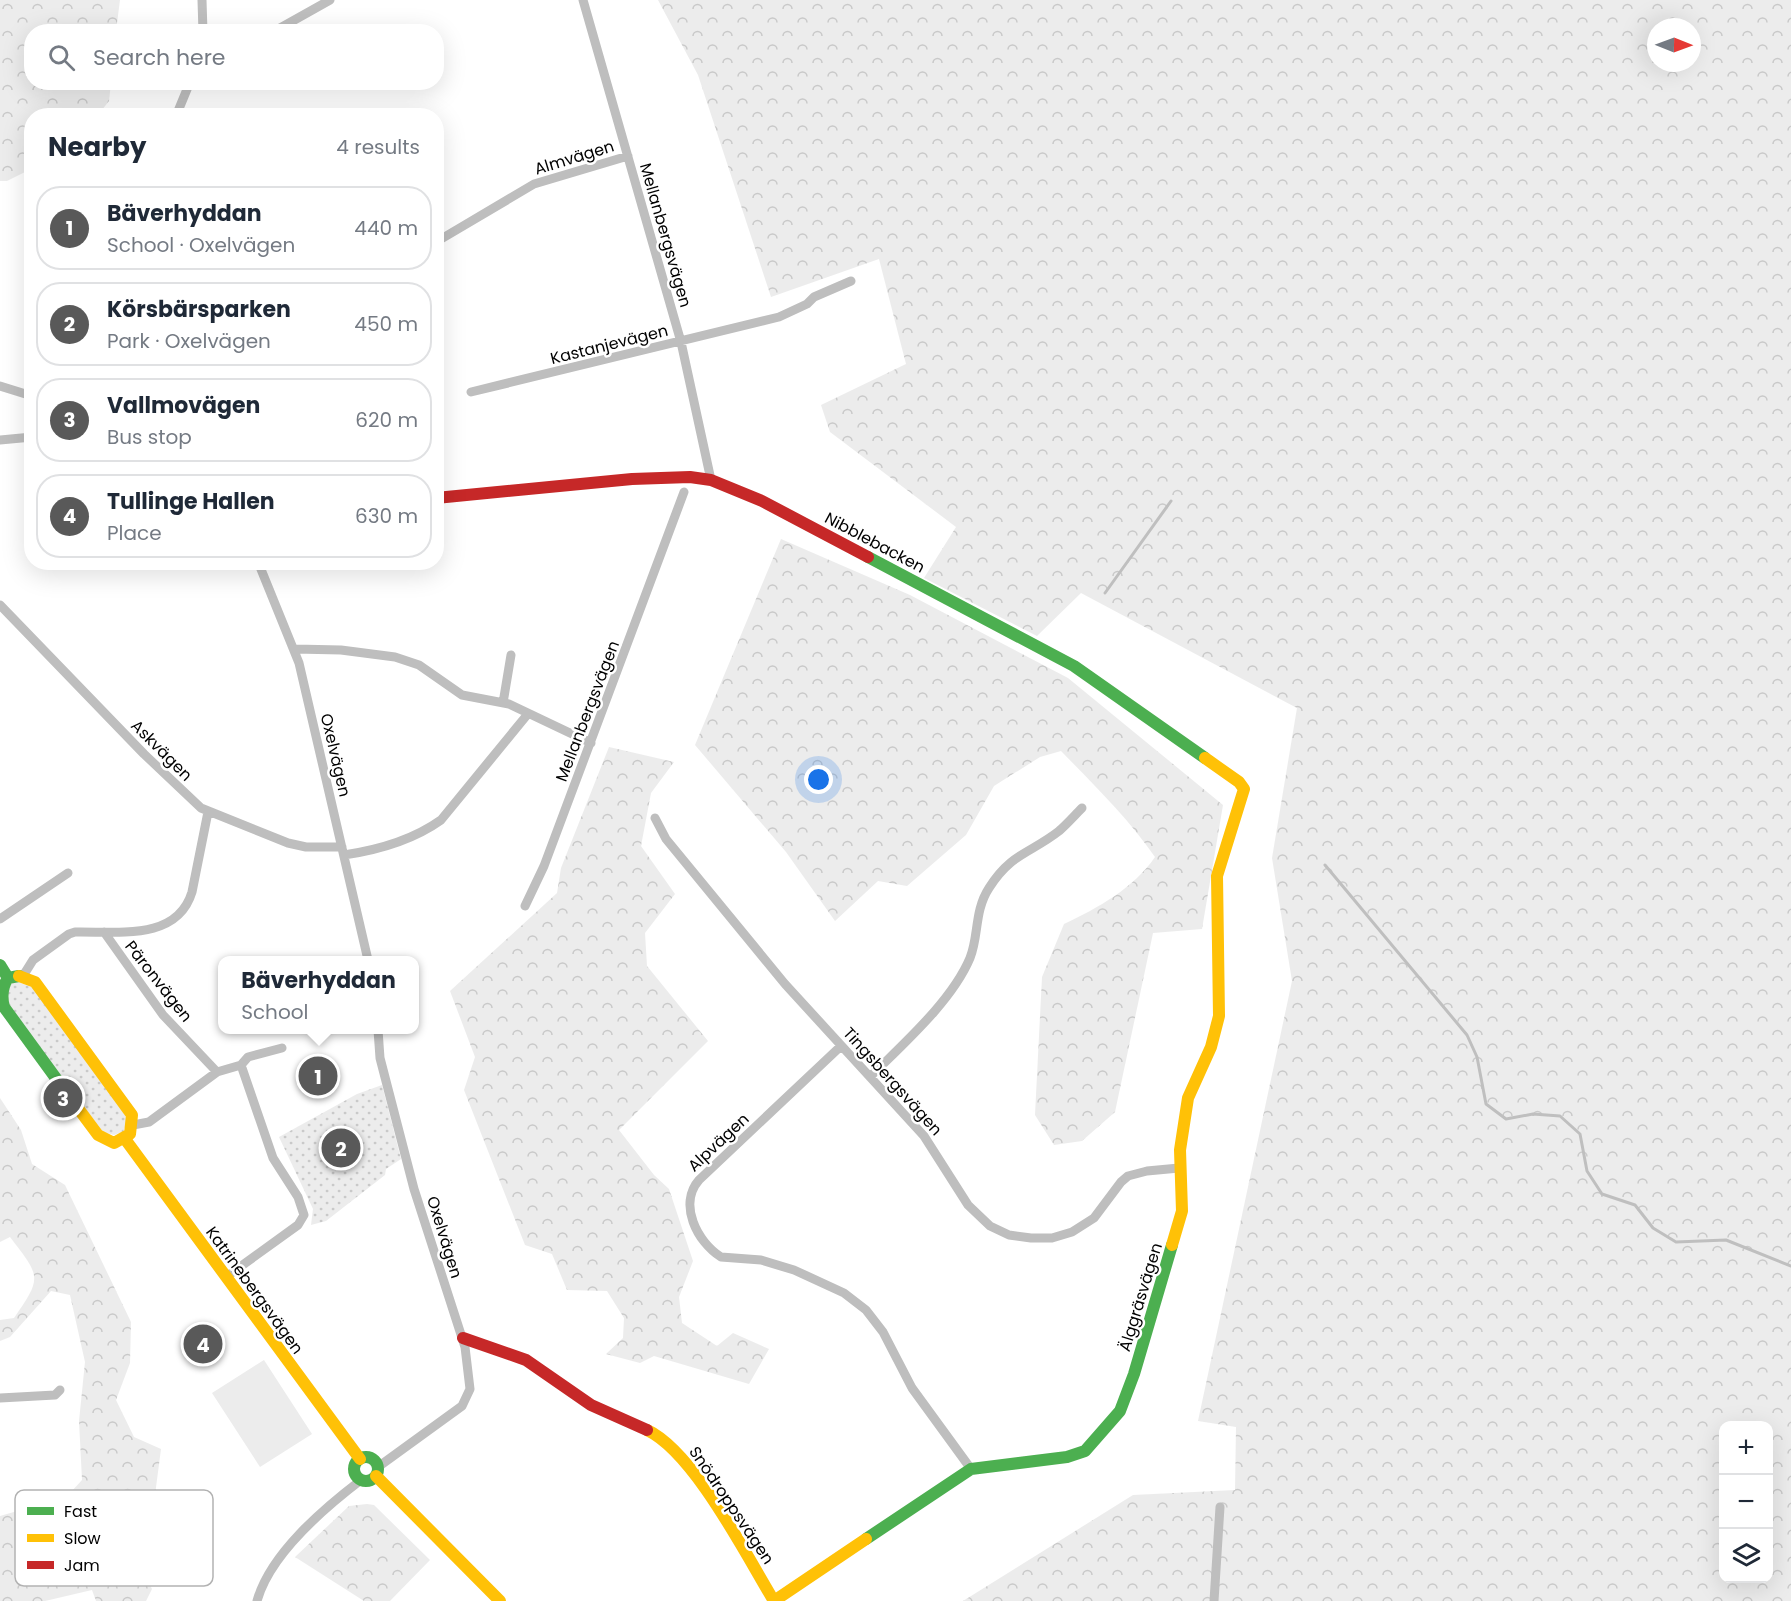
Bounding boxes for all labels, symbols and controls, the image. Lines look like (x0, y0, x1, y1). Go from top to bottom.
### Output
north arrow (1647, 18, 1701, 72)
search box (24, 24, 444, 90)
icon: search (45, 41, 78, 74)
text: Search here (93, 42, 226, 73)
text: Nearby (48, 129, 146, 165)
text: 4 results (336, 133, 420, 161)
street label: Almvägen (532, 134, 617, 180)
street label: Mellanbergsvägen (634, 160, 697, 310)
text: Bäverhyddan (107, 198, 262, 229)
text: 1 (66, 214, 73, 242)
text: 440 m (354, 214, 418, 242)
text: School · Oxelvägen (107, 231, 295, 259)
text: Körsbärsparken (107, 294, 291, 325)
text: 2 (64, 310, 75, 338)
text: 450 m (354, 310, 418, 338)
street label: Kastanjevägen (548, 319, 670, 370)
text: Park · Oxelvägen (107, 327, 271, 355)
text: Vallmovägen (107, 390, 260, 421)
text: 3 (63, 406, 76, 434)
text: 620 m (355, 406, 418, 434)
text: Bus stop (107, 423, 192, 451)
text: Tullinge Hallen (107, 486, 275, 517)
text: 4 (63, 502, 76, 530)
text: 630 m (355, 502, 418, 530)
street label: Nibblebacken (821, 506, 929, 579)
text: Place (107, 519, 162, 547)
street label: Mellanbergsvägen (550, 637, 625, 785)
street label: Oxelvägen (315, 711, 356, 799)
street label: Askvägen (126, 715, 197, 786)
your location (804, 765, 833, 794)
street label: Päronvägen (120, 936, 198, 1027)
popup (218, 956, 419, 1034)
text: Bäverhyddan (241, 965, 396, 996)
text: School (241, 998, 308, 1026)
street label: Tingsbergsvägen (838, 1022, 948, 1141)
pin: 1 (298, 1054, 338, 1098)
pin: 3 (44, 1076, 82, 1120)
street label: Alpvägen (683, 1108, 754, 1177)
pin: 2 (322, 1126, 360, 1170)
street label: Oxelvägen (421, 1193, 468, 1281)
street label: Katrinebergsvägen (200, 1222, 309, 1359)
street label: Älggräsvägen (1113, 1240, 1168, 1354)
pin: 4 (184, 1322, 222, 1366)
map controls (1719, 1421, 1773, 1583)
button: + (1719, 1421, 1773, 1475)
street label: Snödroppsvägen (684, 1442, 780, 1569)
button: − (1719, 1475, 1773, 1529)
legend (15, 1490, 213, 1586)
text: Fast (64, 1500, 97, 1523)
text: Slow (64, 1527, 101, 1550)
button: layers (1719, 1529, 1773, 1583)
text: Jam (64, 1554, 100, 1577)

